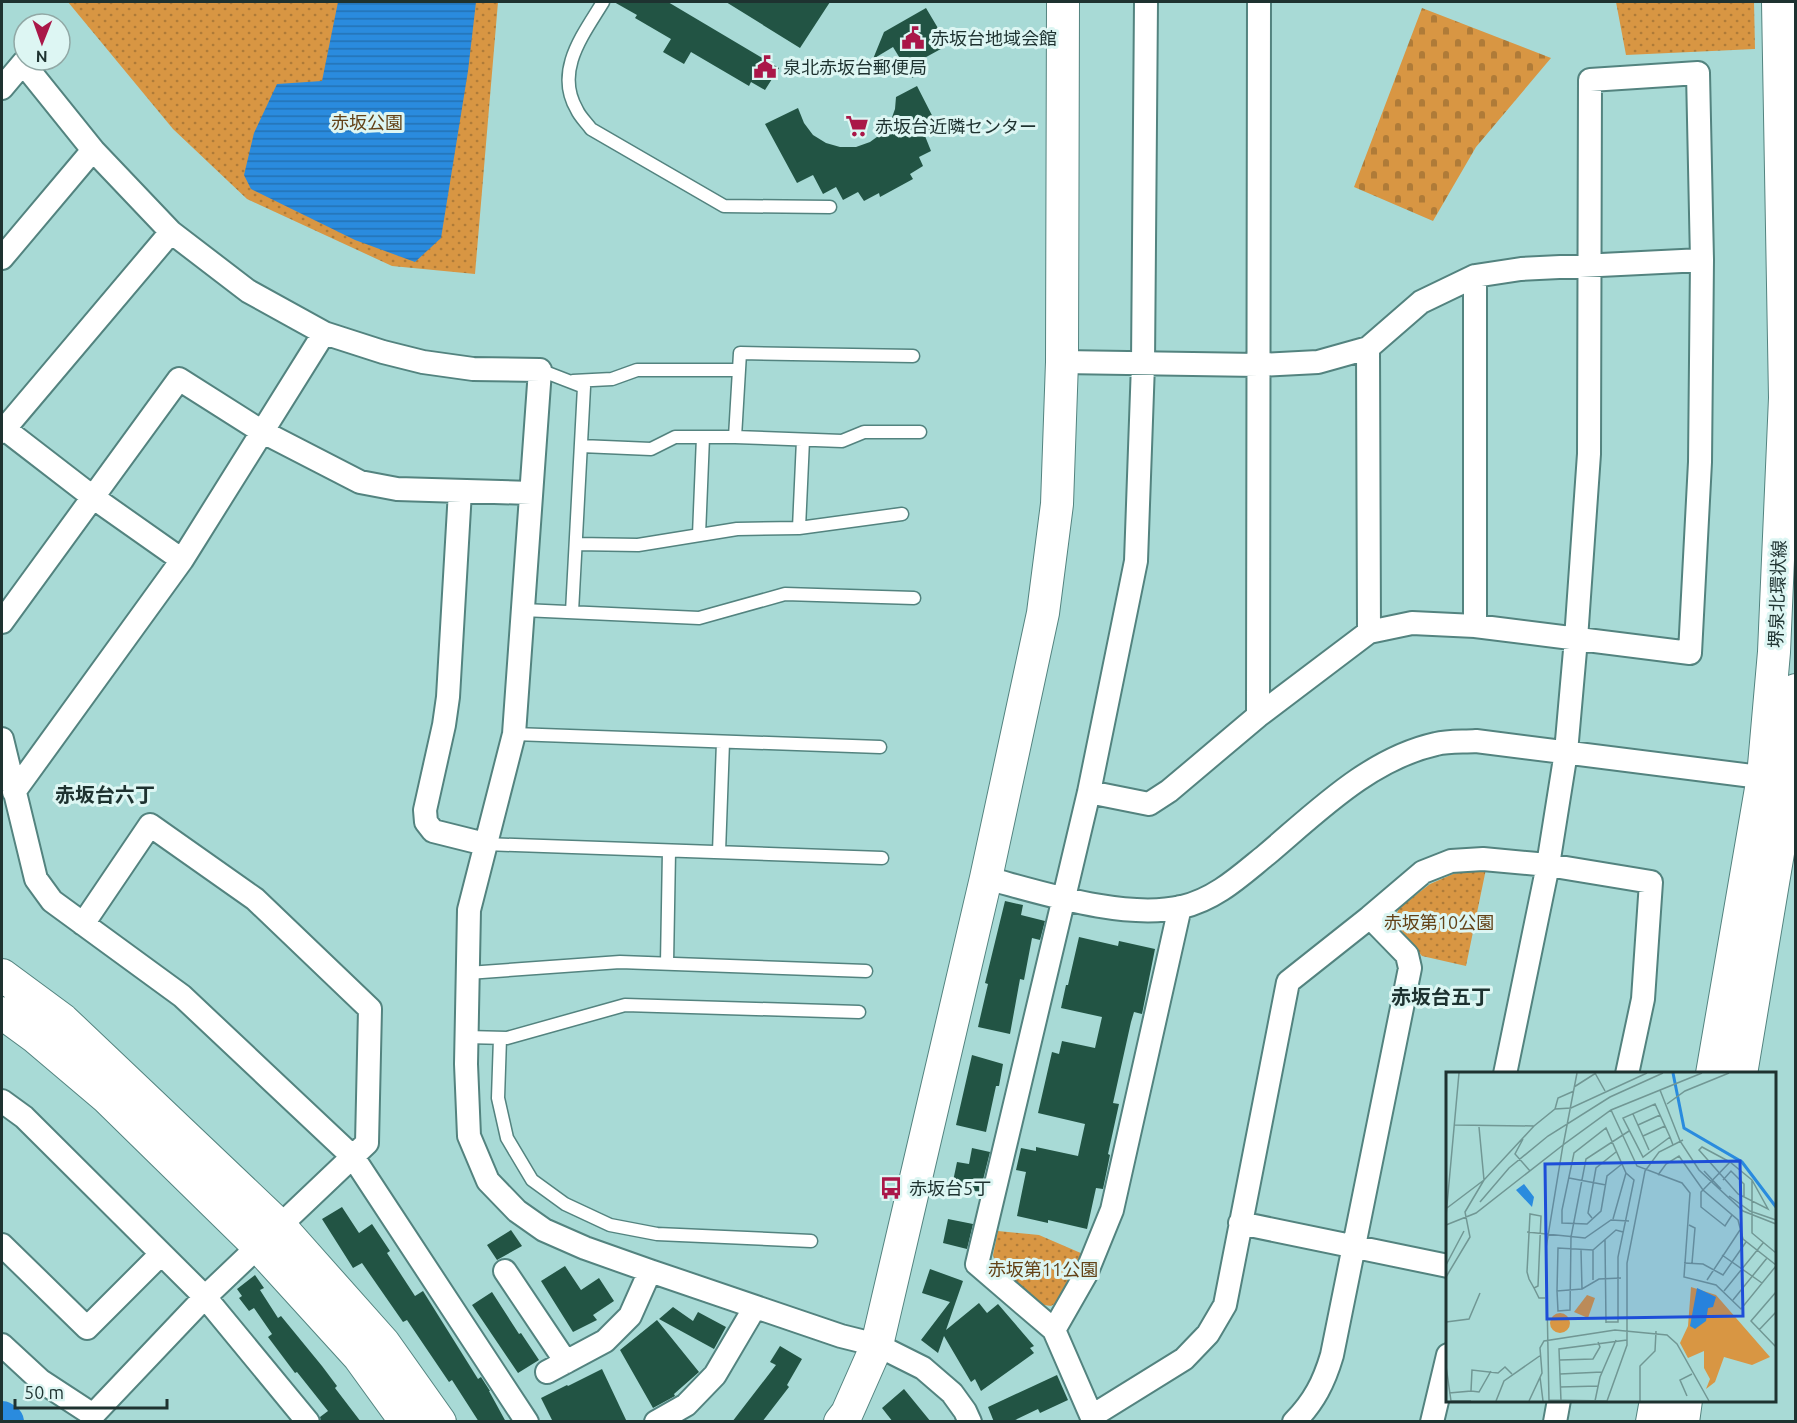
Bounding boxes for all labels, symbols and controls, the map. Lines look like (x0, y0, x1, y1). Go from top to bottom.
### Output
north arrow (12, 12, 72, 72)
public building icon: 赤坂台地域会館 (900, 25, 926, 51)
place label: 赤坂台地域会館 (931, 28, 1057, 48)
text: N (36, 48, 48, 66)
public building icon: 泉北赤坂台郵便局 (752, 54, 778, 80)
place label: 泉北赤坂台郵便局 (783, 57, 927, 77)
park label: 赤坂公園 (331, 112, 403, 132)
supermarket icon: 赤坂台近隣センター (844, 113, 870, 139)
place label: 赤坂台近隣センター (875, 116, 1037, 136)
street label: 堺泉北環状線 (1765, 540, 1789, 648)
district label: 赤坂台六丁 (55, 783, 155, 806)
park label: 赤坂第10公園 (1384, 912, 1494, 932)
district label: 赤坂台五丁 (1391, 985, 1491, 1008)
inset map (1446, 1072, 1776, 1402)
bus stop icon: 赤坂台5丁 (878, 1175, 904, 1201)
place label: 赤坂台5丁 (909, 1178, 991, 1198)
park label: 赤坂第11公園 (988, 1259, 1098, 1279)
scale bar (15, 1372, 166, 1410)
text: 50 m (24, 1382, 64, 1402)

